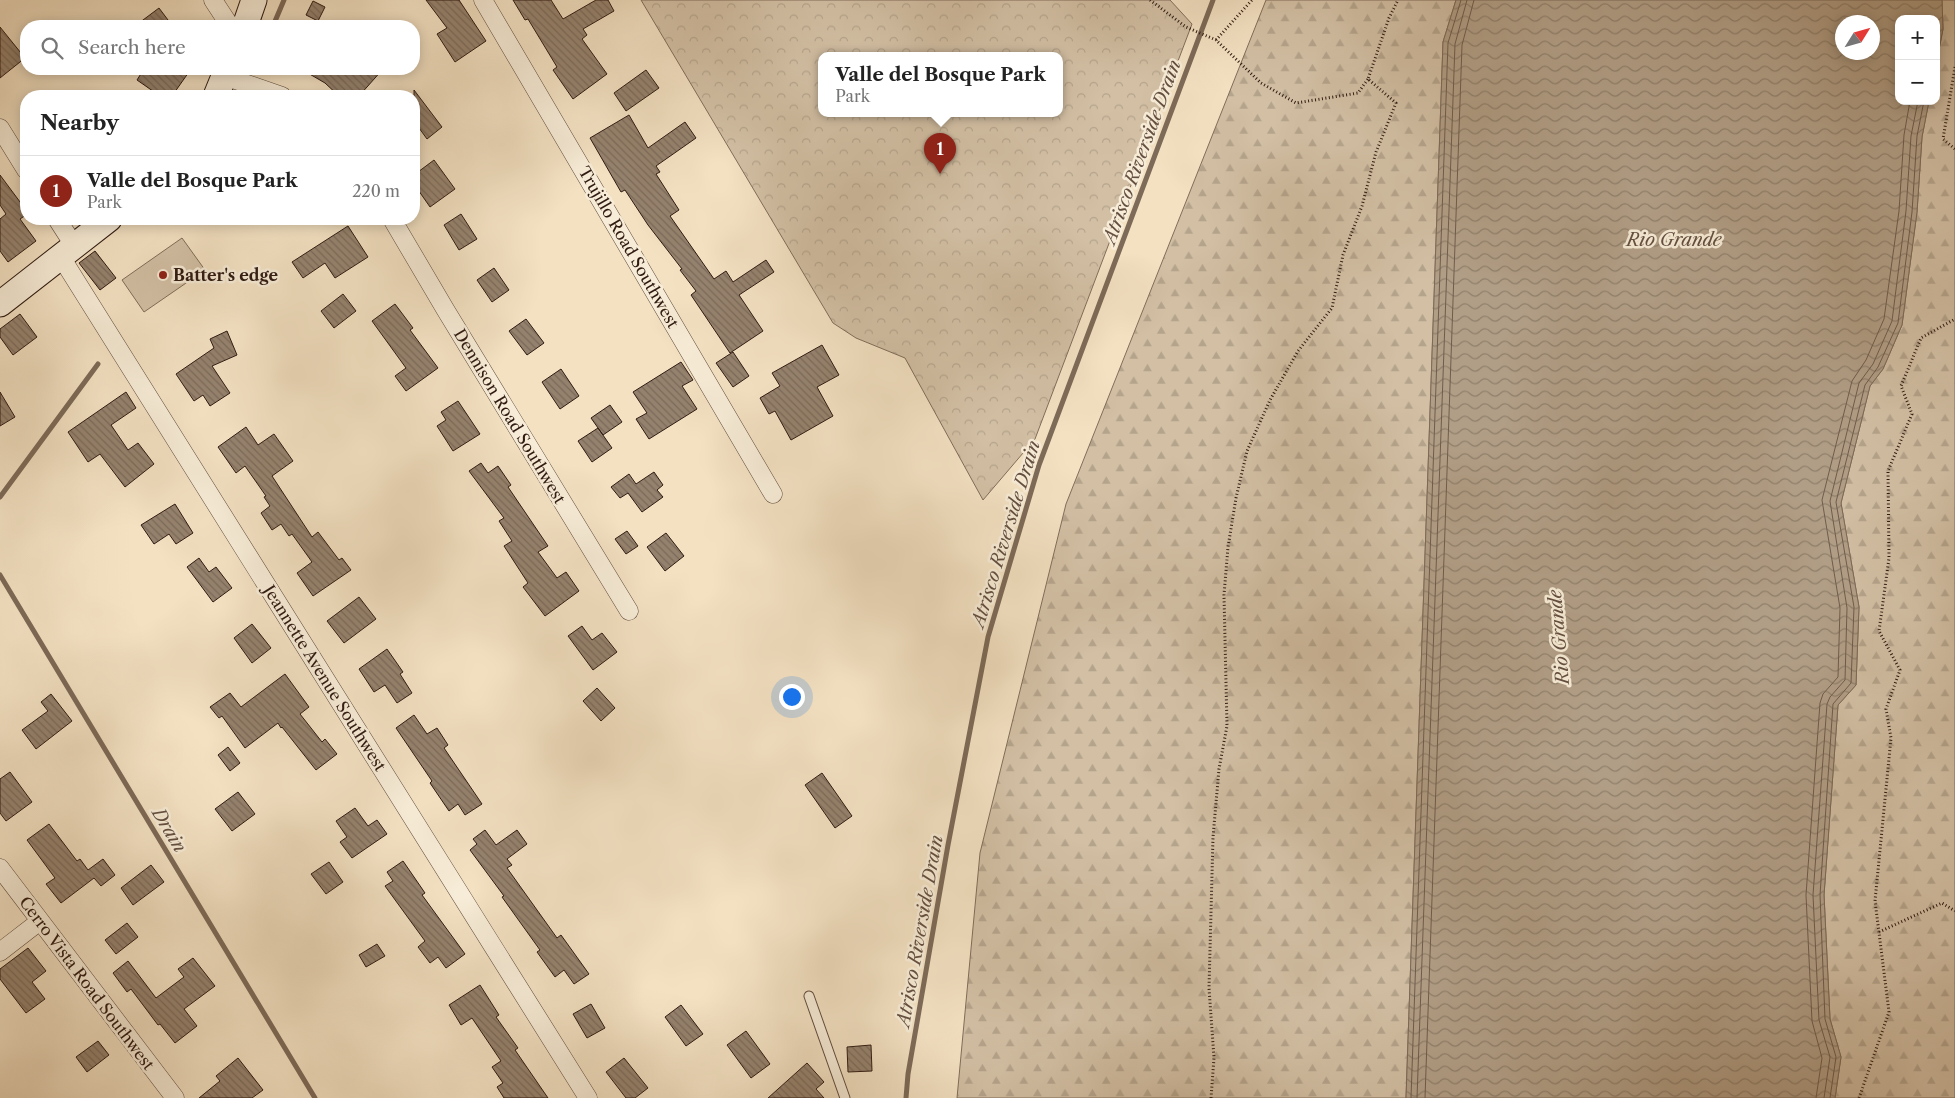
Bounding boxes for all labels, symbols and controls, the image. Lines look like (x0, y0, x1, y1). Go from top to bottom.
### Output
north arrow (1835, 15, 1880, 60)
map controls (1895, 15, 1940, 105)
button: + (1895, 15, 1940, 60)
search box (20, 20, 420, 75)
icon: search (38, 34, 66, 62)
text: Search here (78, 36, 186, 59)
popup (818, 52, 1063, 117)
water label: Atrisco Riverside Drain (1097, 57, 1186, 250)
button: − (1895, 60, 1940, 105)
text: Valle del Bosque Park (835, 63, 1046, 86)
text: Park (835, 86, 870, 106)
text: Nearby (40, 110, 119, 135)
pin: 1 (924, 133, 956, 174)
street label: Trujillo Road Southwest (575, 163, 684, 332)
text: Valle del Bosque Park (87, 169, 298, 192)
text: 1 (52, 181, 60, 201)
text: 220 m (352, 181, 400, 201)
text: Park (87, 192, 122, 212)
water label: Rio Grande (1625, 229, 1723, 251)
place label: Batter's edge (173, 265, 279, 285)
marker: Batter's edge (157, 269, 169, 281)
street label: Dennison Road Southwest (450, 325, 570, 507)
water label: Atrisco Riverside Drain (966, 438, 1045, 633)
street label: Jeannette Avenue Southwest (258, 579, 391, 775)
water label: Rio Grande (1544, 588, 1574, 687)
your location (779, 684, 805, 710)
water label: Drain (146, 802, 191, 856)
water label: Atrisco Riverside Drain (892, 833, 948, 1031)
street label: Cerro Vista Road Southwest (15, 892, 159, 1074)

